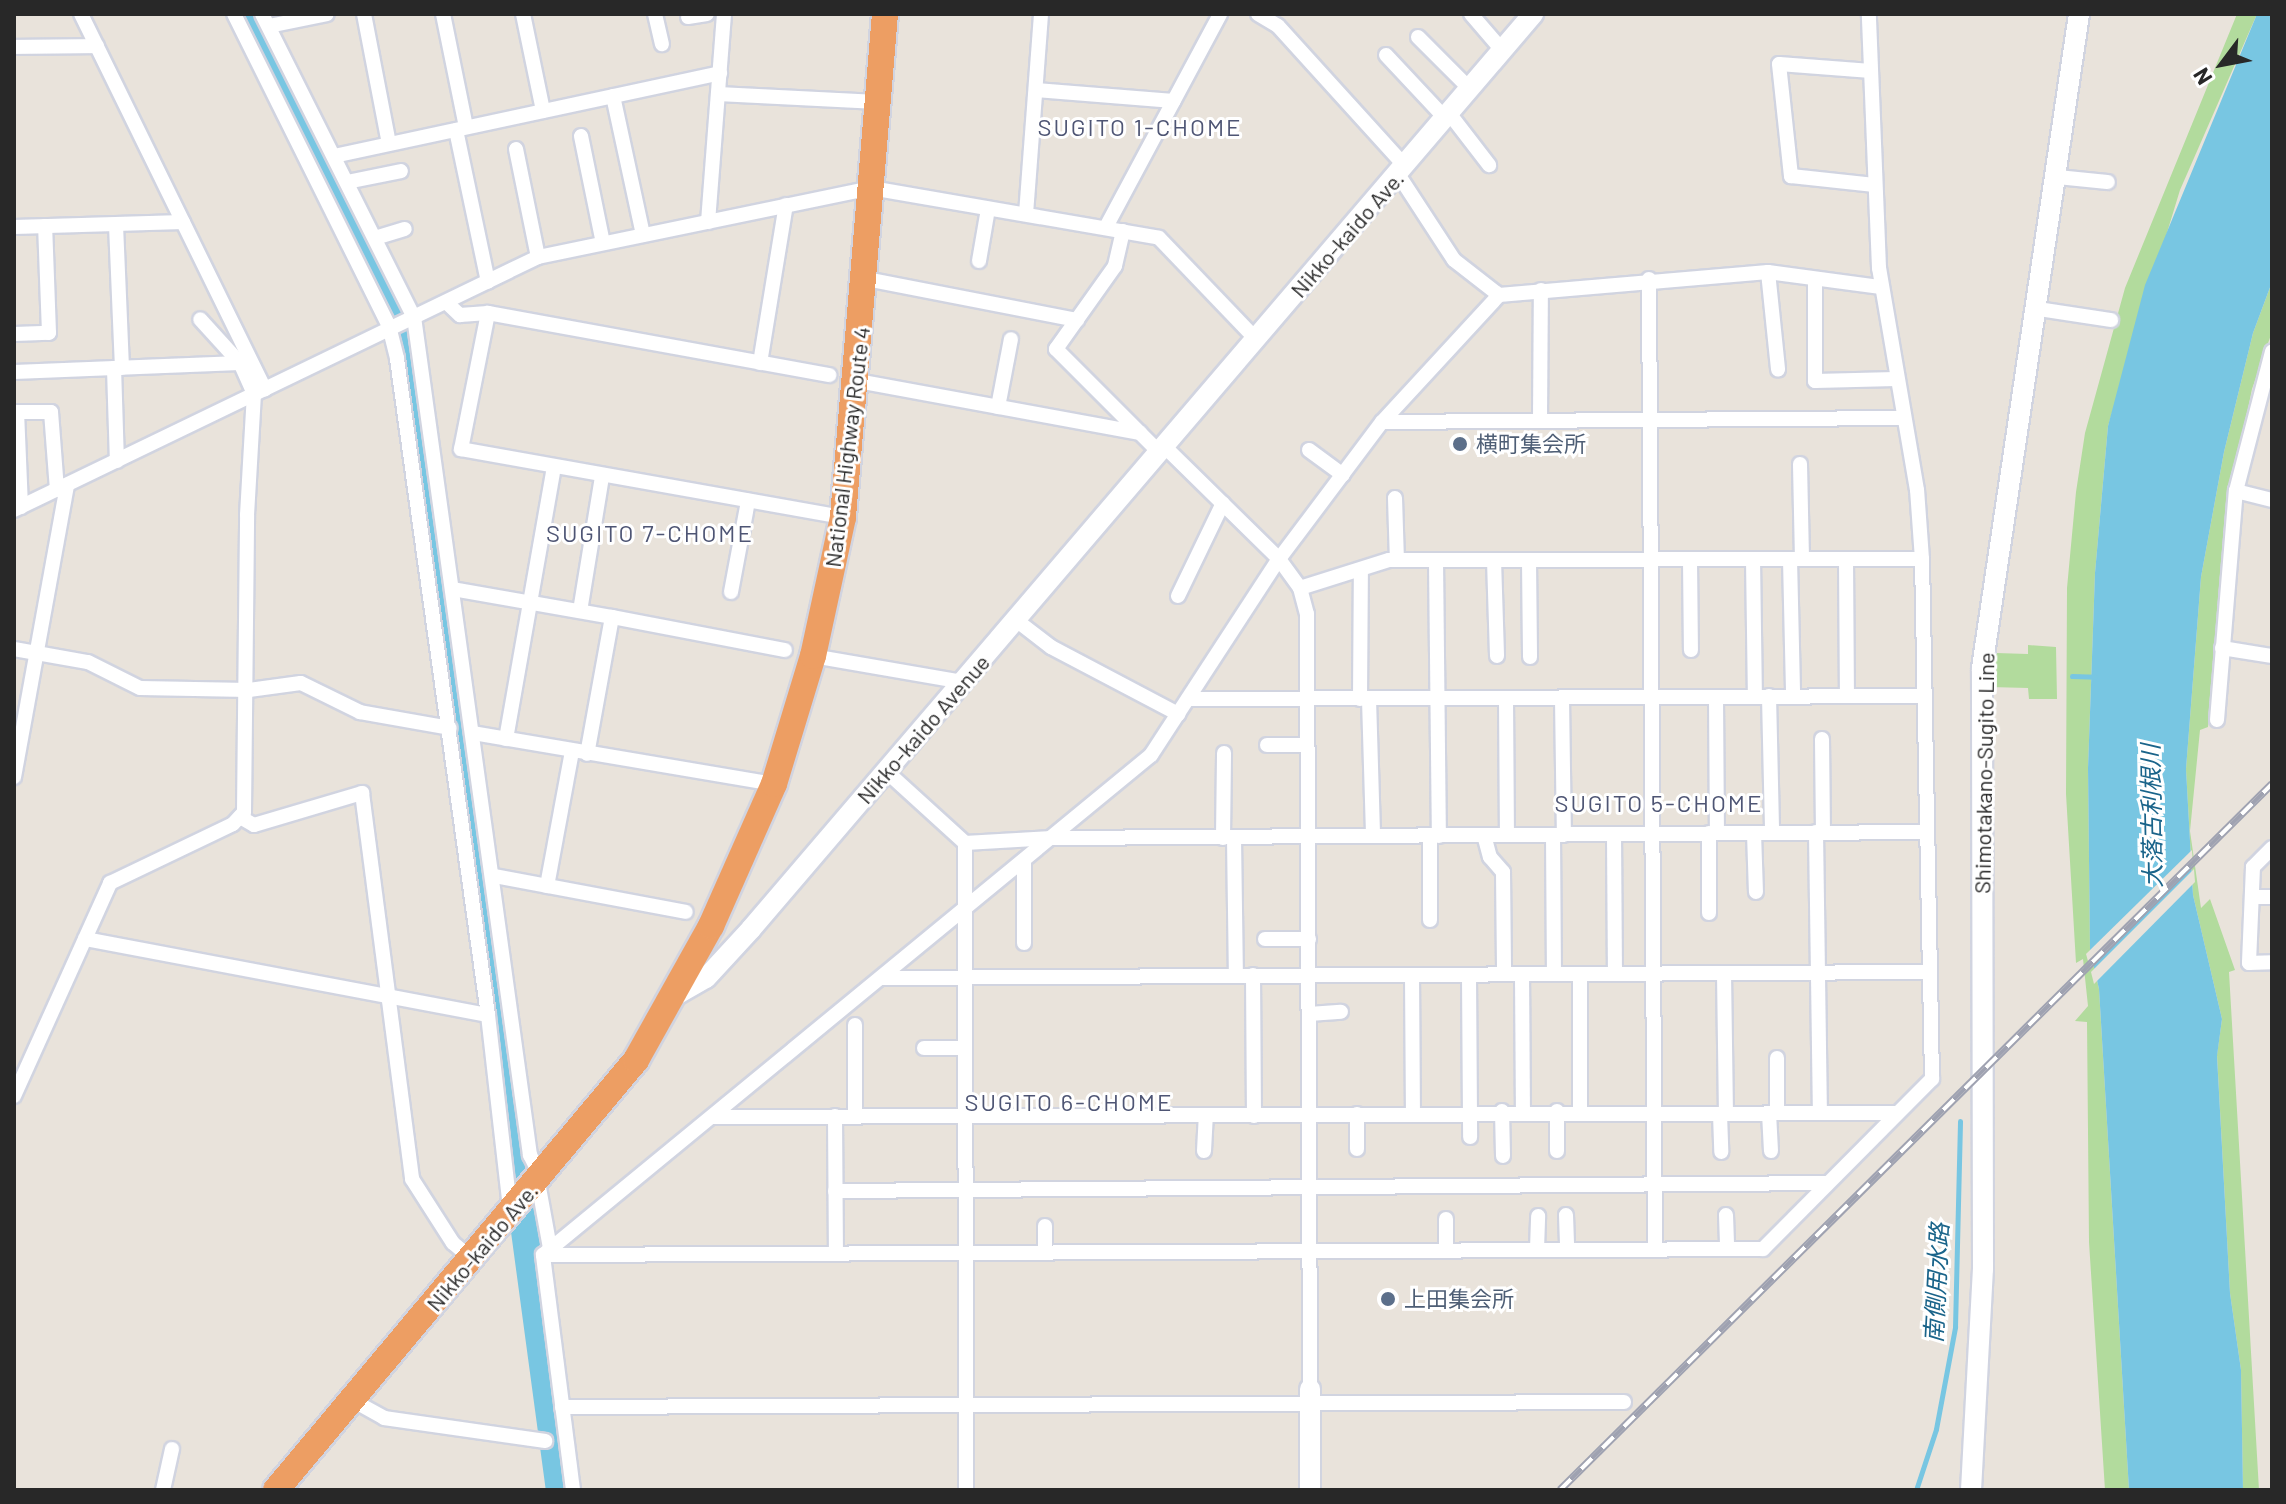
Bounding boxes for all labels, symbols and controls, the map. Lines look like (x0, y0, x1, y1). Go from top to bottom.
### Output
north arrow (2182, 24, 2262, 104)
text: N (2187, 64, 2217, 90)
district label: SUGITO 1-CHOME (1037, 113, 1243, 141)
street label: Nikko-kaido Ave. (1285, 165, 1409, 303)
street label: National Highway Route 4 (819, 325, 875, 569)
place label: 横町集会所 (1476, 431, 1586, 457)
marker: 横町集会所 (1451, 435, 1469, 453)
district label: SUGITO 7-CHOME (546, 519, 754, 547)
street label: Nikko-kaido Avenue (851, 649, 995, 809)
street label: Shimotakano-Sugito Line (1969, 652, 1999, 894)
water label: 大落古利根川 (2135, 744, 2167, 888)
district label: SUGITO 5-CHOME (1554, 789, 1764, 817)
district label: SUGITO 6-CHOME (964, 1088, 1174, 1116)
street label: Nikko-kaido Ave. (421, 1178, 543, 1316)
water label: 南側用水路 (1918, 1222, 1954, 1344)
place label: 上田集会所 (1404, 1286, 1514, 1312)
marker: 上田集会所 (1379, 1290, 1397, 1308)

